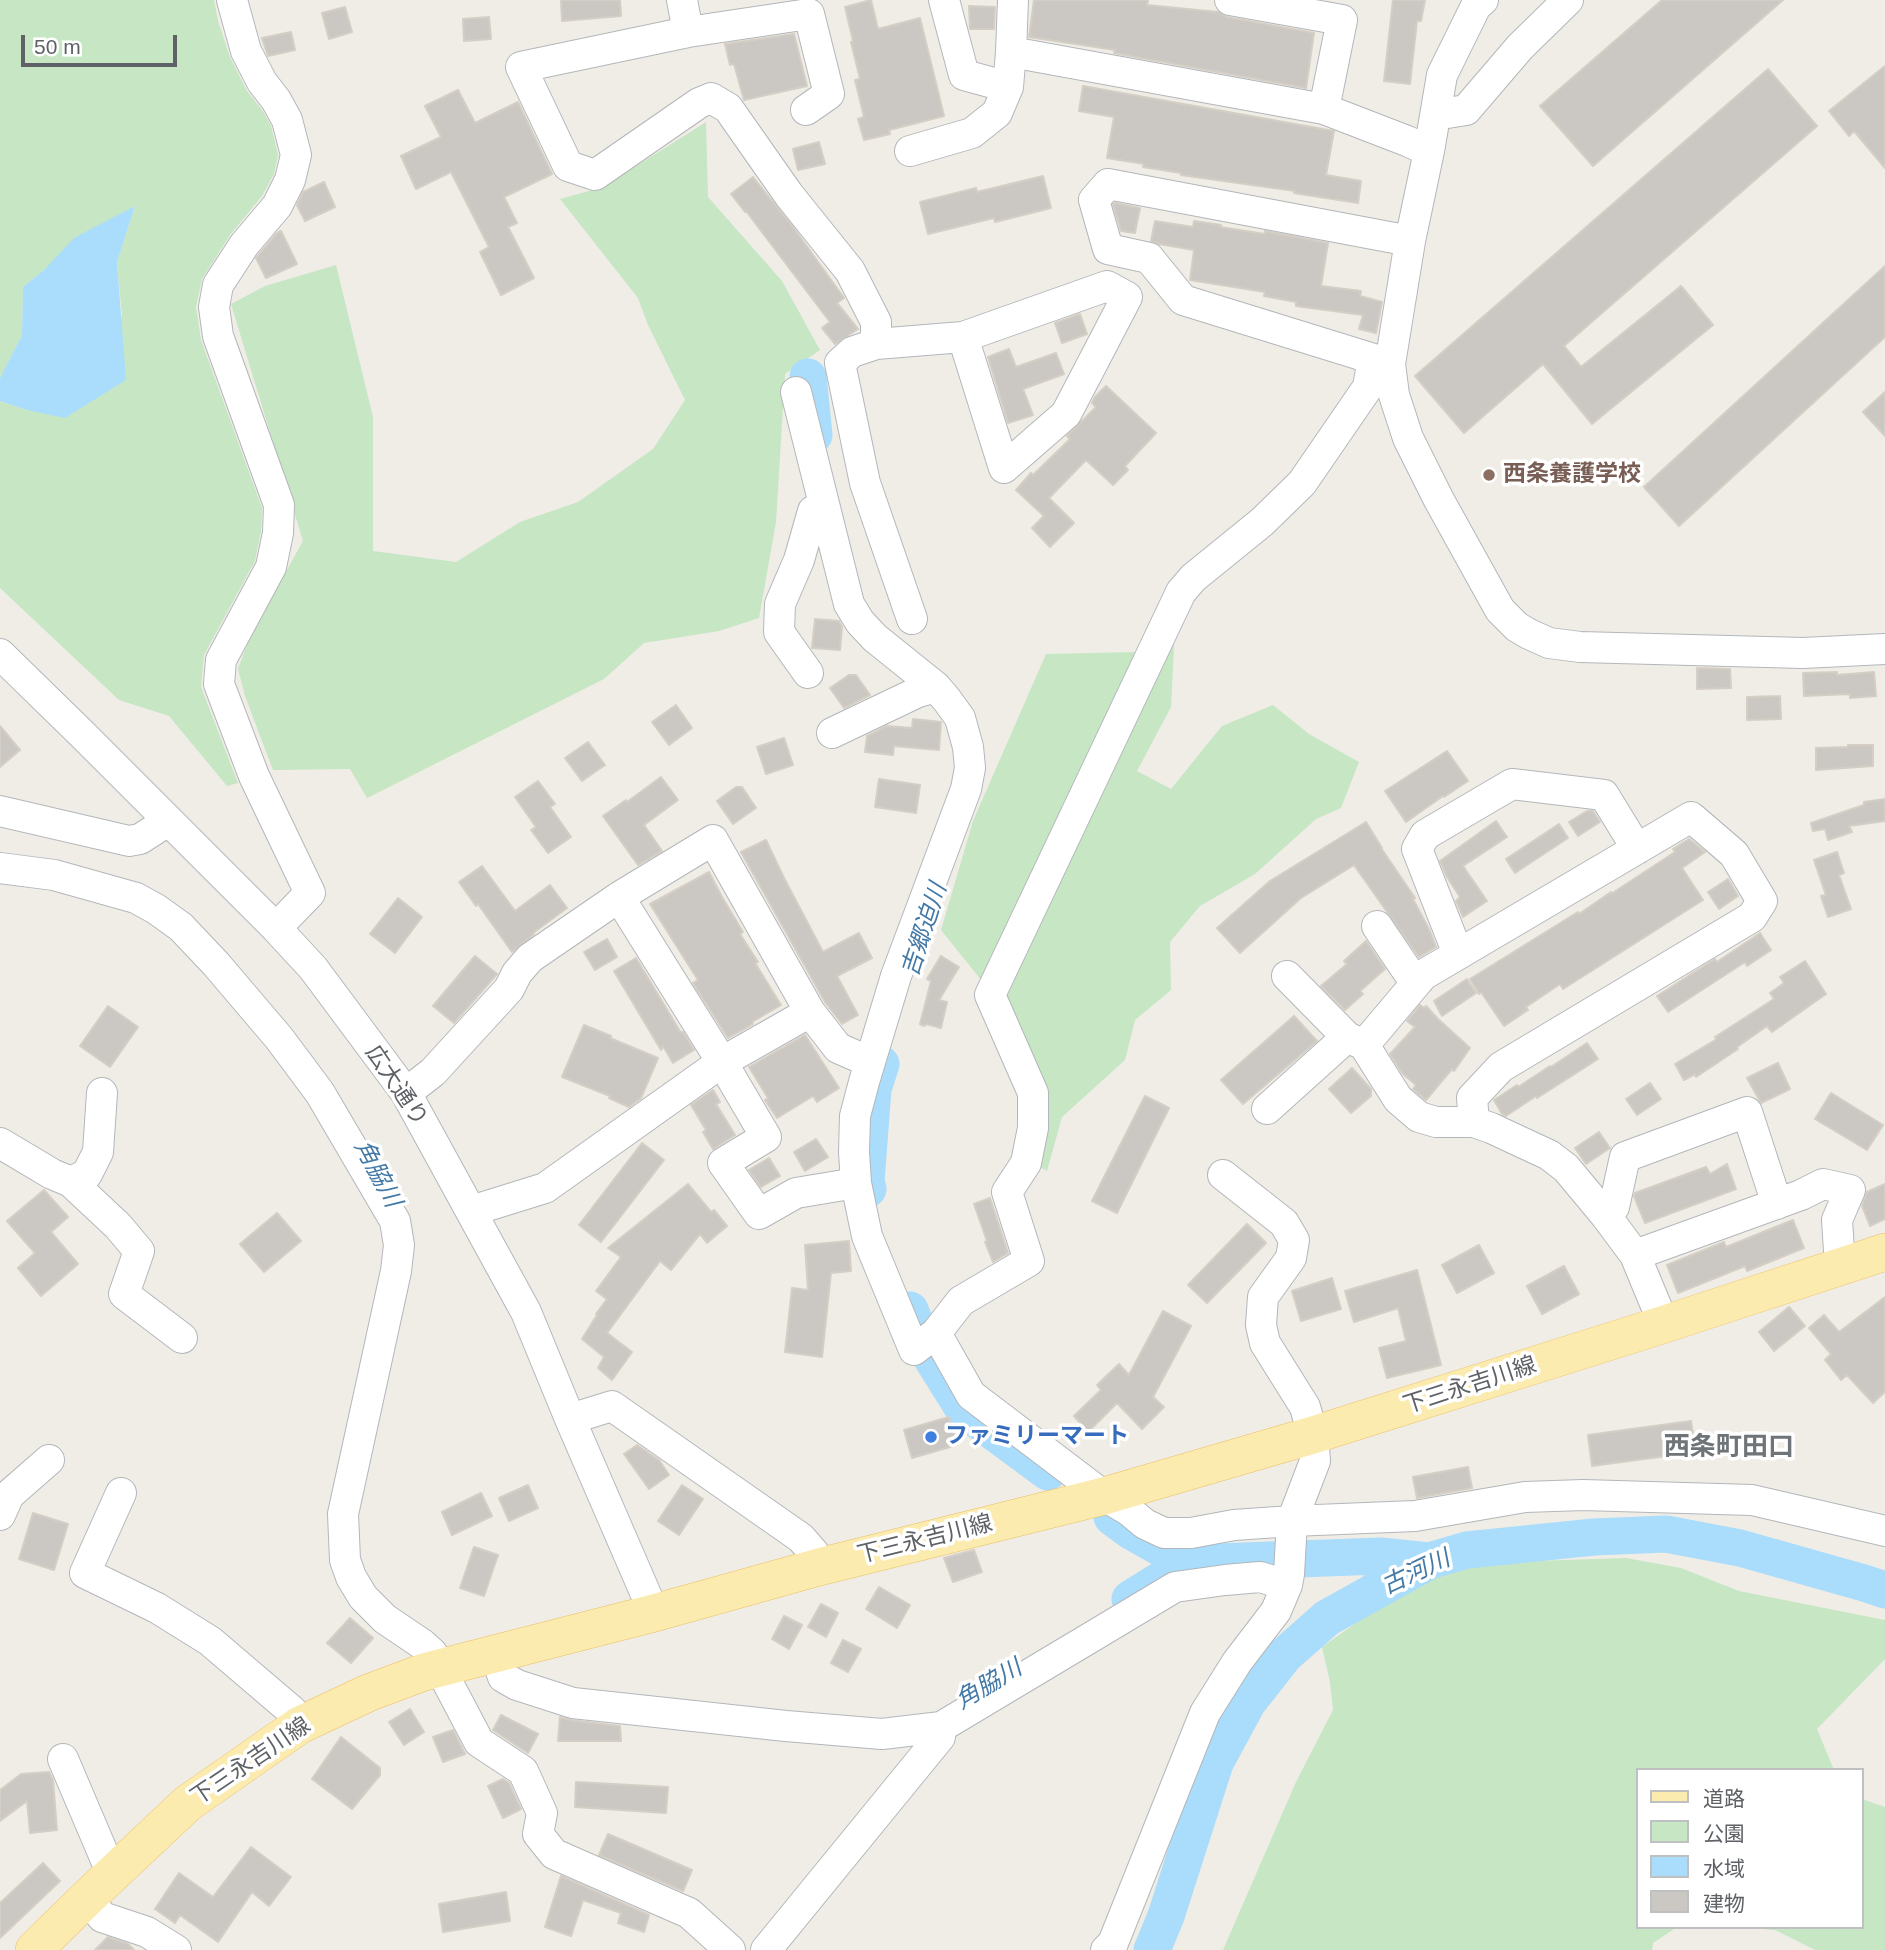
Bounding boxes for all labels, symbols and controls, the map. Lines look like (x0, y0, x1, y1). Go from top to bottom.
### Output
scale bar (24, 21, 180, 65)
text: 50 m (34, 35, 81, 58)
place label: 西条養護学校 (1503, 461, 1641, 489)
marker: 西条養護学校 (1481, 467, 1497, 483)
water label: 吉郷迫川 (896, 880, 954, 980)
street label: 広大通り (359, 1040, 433, 1132)
water label: 角脇川 (347, 1135, 407, 1213)
street label: 下三永吉川線 (1400, 1352, 1540, 1420)
place label: ファミリーマート (945, 1423, 1129, 1451)
marker: ファミリーマート (923, 1429, 939, 1445)
district label: 西条町田口 (1664, 1432, 1794, 1464)
street label: 下三永吉川線 (855, 1510, 995, 1570)
water label: 古河川 (1377, 1545, 1455, 1601)
water label: 角脇川 (951, 1654, 1027, 1716)
street label: 下三永吉川線 (186, 1712, 316, 1812)
legend (1636, 1768, 1864, 1929)
text: 道路 (1703, 1787, 1745, 1810)
text: 公園 (1703, 1822, 1745, 1845)
text: 水域 (1703, 1857, 1745, 1880)
text: 建物 (1703, 1892, 1745, 1915)

